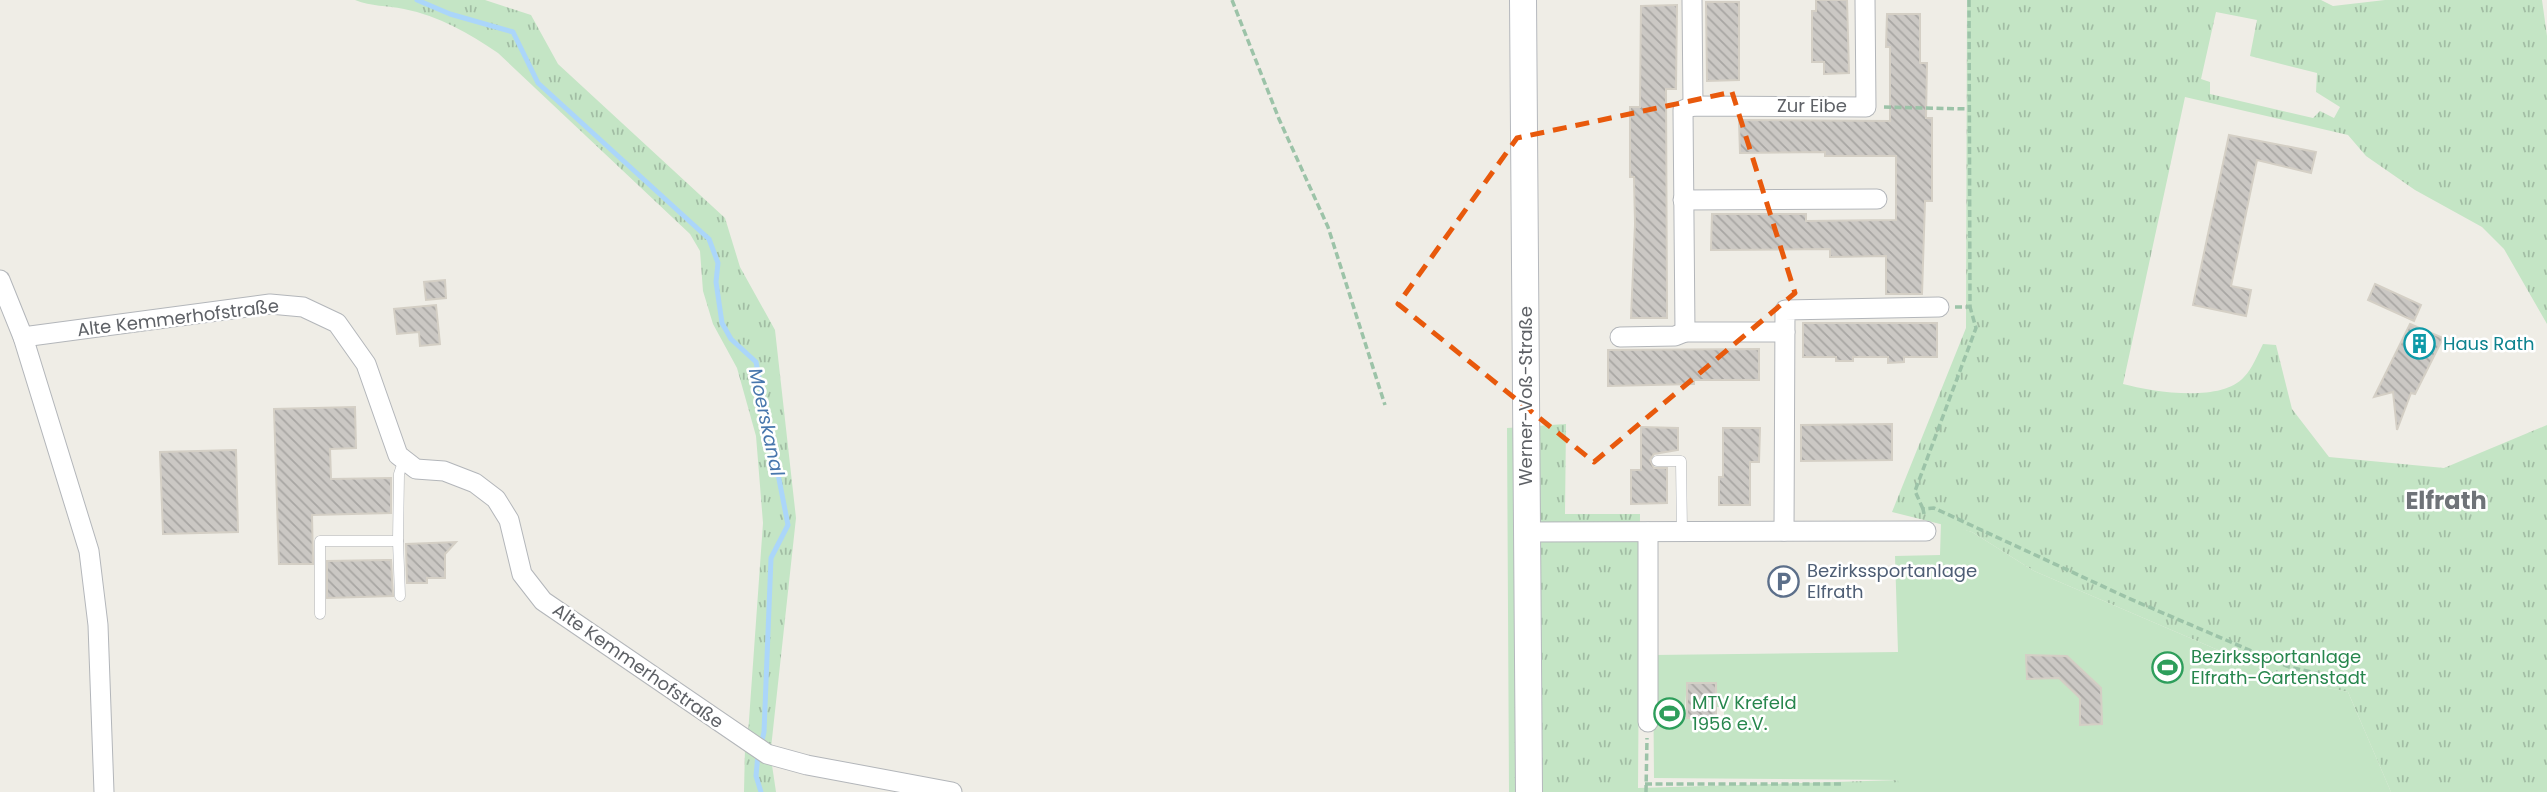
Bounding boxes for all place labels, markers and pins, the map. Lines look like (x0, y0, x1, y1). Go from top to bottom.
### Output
building icon: Haus Rath (2403, 327, 2437, 361)
place label: Haus Rath (2443, 331, 2535, 356)
place label: Bezirkssportanlage Elfrath (1807, 558, 1977, 604)
parking icon: Bezirkssportanlage Elfrath (1767, 564, 1801, 598)
place label: Bezirkssportanlage Elfrath-Gartenstadt (2191, 644, 2366, 690)
sports icon: Bezirkssportanlage Elfrath-Gartenstadt (2151, 650, 2185, 684)
place label: MTV Krefeld 1956 e.V. (1692, 690, 1797, 736)
sports icon: MTV Krefeld 1956 e.V. (1652, 696, 1686, 730)

